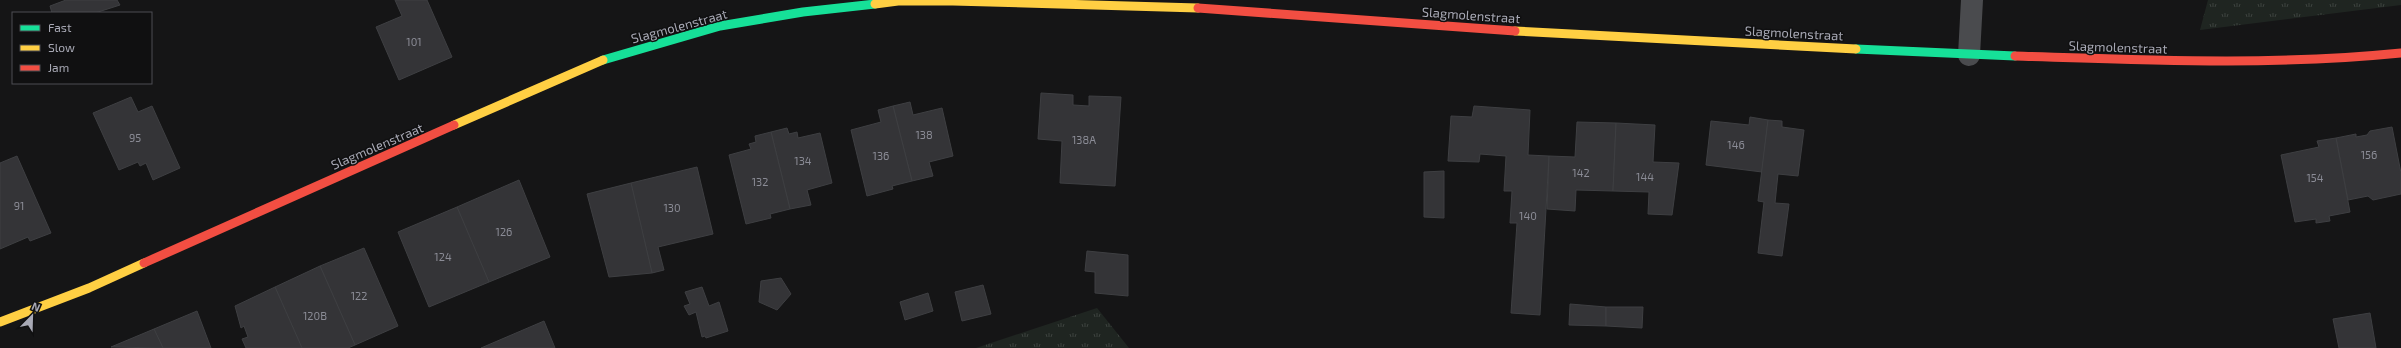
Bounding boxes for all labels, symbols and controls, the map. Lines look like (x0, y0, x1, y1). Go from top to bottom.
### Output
street label: Slagmolenstraat (1421, 4, 1521, 26)
street label: Slagmolenstraat (629, 5, 729, 47)
legend (12, 12, 152, 84)
text: Fast (48, 20, 72, 34)
street label: Slagmolenstraat (1744, 22, 1844, 44)
house number: 101 (406, 35, 422, 48)
street label: Slagmolenstraat (2068, 37, 2168, 57)
text: Slow (48, 40, 75, 54)
text: Jam (48, 60, 69, 74)
street label: Slagmolenstraat (328, 119, 426, 173)
house number: 138 (915, 128, 933, 141)
house number: 95 (129, 131, 141, 144)
house number: 138A (1072, 133, 1096, 146)
house number: 146 (1727, 138, 1745, 151)
house number: 156 (2361, 148, 2377, 161)
house number: 136 (873, 149, 889, 162)
house number: 134 (794, 154, 812, 167)
house number: 142 (1572, 166, 1590, 179)
house number: 144 (1636, 170, 1654, 183)
house number: 154 (2306, 171, 2324, 184)
house number: 132 (752, 175, 768, 188)
house number: 91 (14, 199, 24, 212)
house number: 130 (663, 201, 681, 214)
house number: 140 (1519, 209, 1537, 222)
house number: 126 (496, 225, 512, 238)
house number: 124 (434, 250, 452, 263)
house number: 122 (351, 289, 367, 302)
north arrow (12, 296, 52, 336)
text: N (30, 299, 42, 314)
house number: 120B (303, 309, 327, 322)

